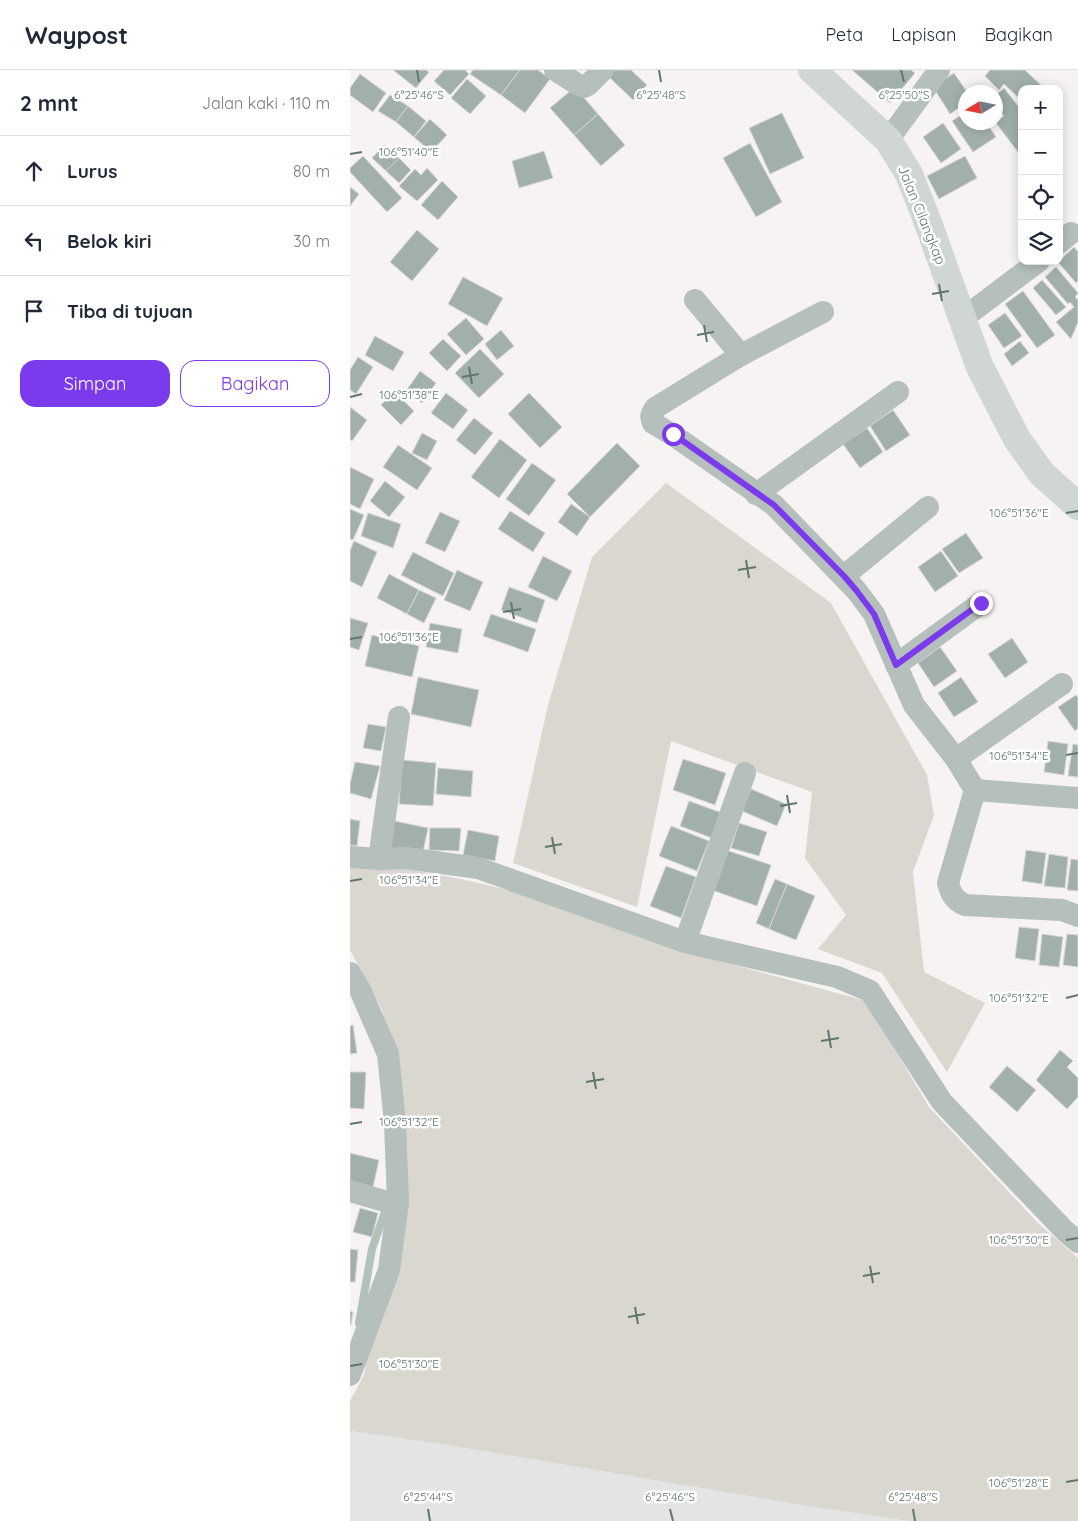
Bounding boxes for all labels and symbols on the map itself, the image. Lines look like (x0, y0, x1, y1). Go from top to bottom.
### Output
north arrow (958, 85, 1003, 130)
text: 6°25'46"S (394, 87, 444, 102)
text: 6°25'48"S (636, 87, 686, 102)
text: 6°25'50"S (879, 87, 930, 102)
text: 106°51'40"E (379, 144, 439, 159)
street label: Jalan Cilangkap (894, 163, 950, 267)
text: 106°51'38"E (379, 387, 439, 402)
route start (662, 423, 685, 446)
text: 106°51'36"E (989, 505, 1049, 520)
route end (970, 592, 993, 615)
text: 106°51'36"E (379, 629, 439, 644)
text: 106°51'34"E (989, 748, 1049, 763)
text: 106°51'34"E (379, 872, 439, 887)
text: 106°51'32"E (989, 990, 1049, 1005)
text: 106°51'32"E (379, 1114, 439, 1129)
text: 106°51'30"E (989, 1232, 1049, 1247)
text: 106°51'30"E (379, 1356, 439, 1371)
text: 106°51'28"E (989, 1475, 1049, 1490)
text: 6°25'44"S (403, 1489, 453, 1504)
text: 6°25'46"S (645, 1489, 695, 1504)
text: 6°25'48"S (888, 1489, 938, 1504)

